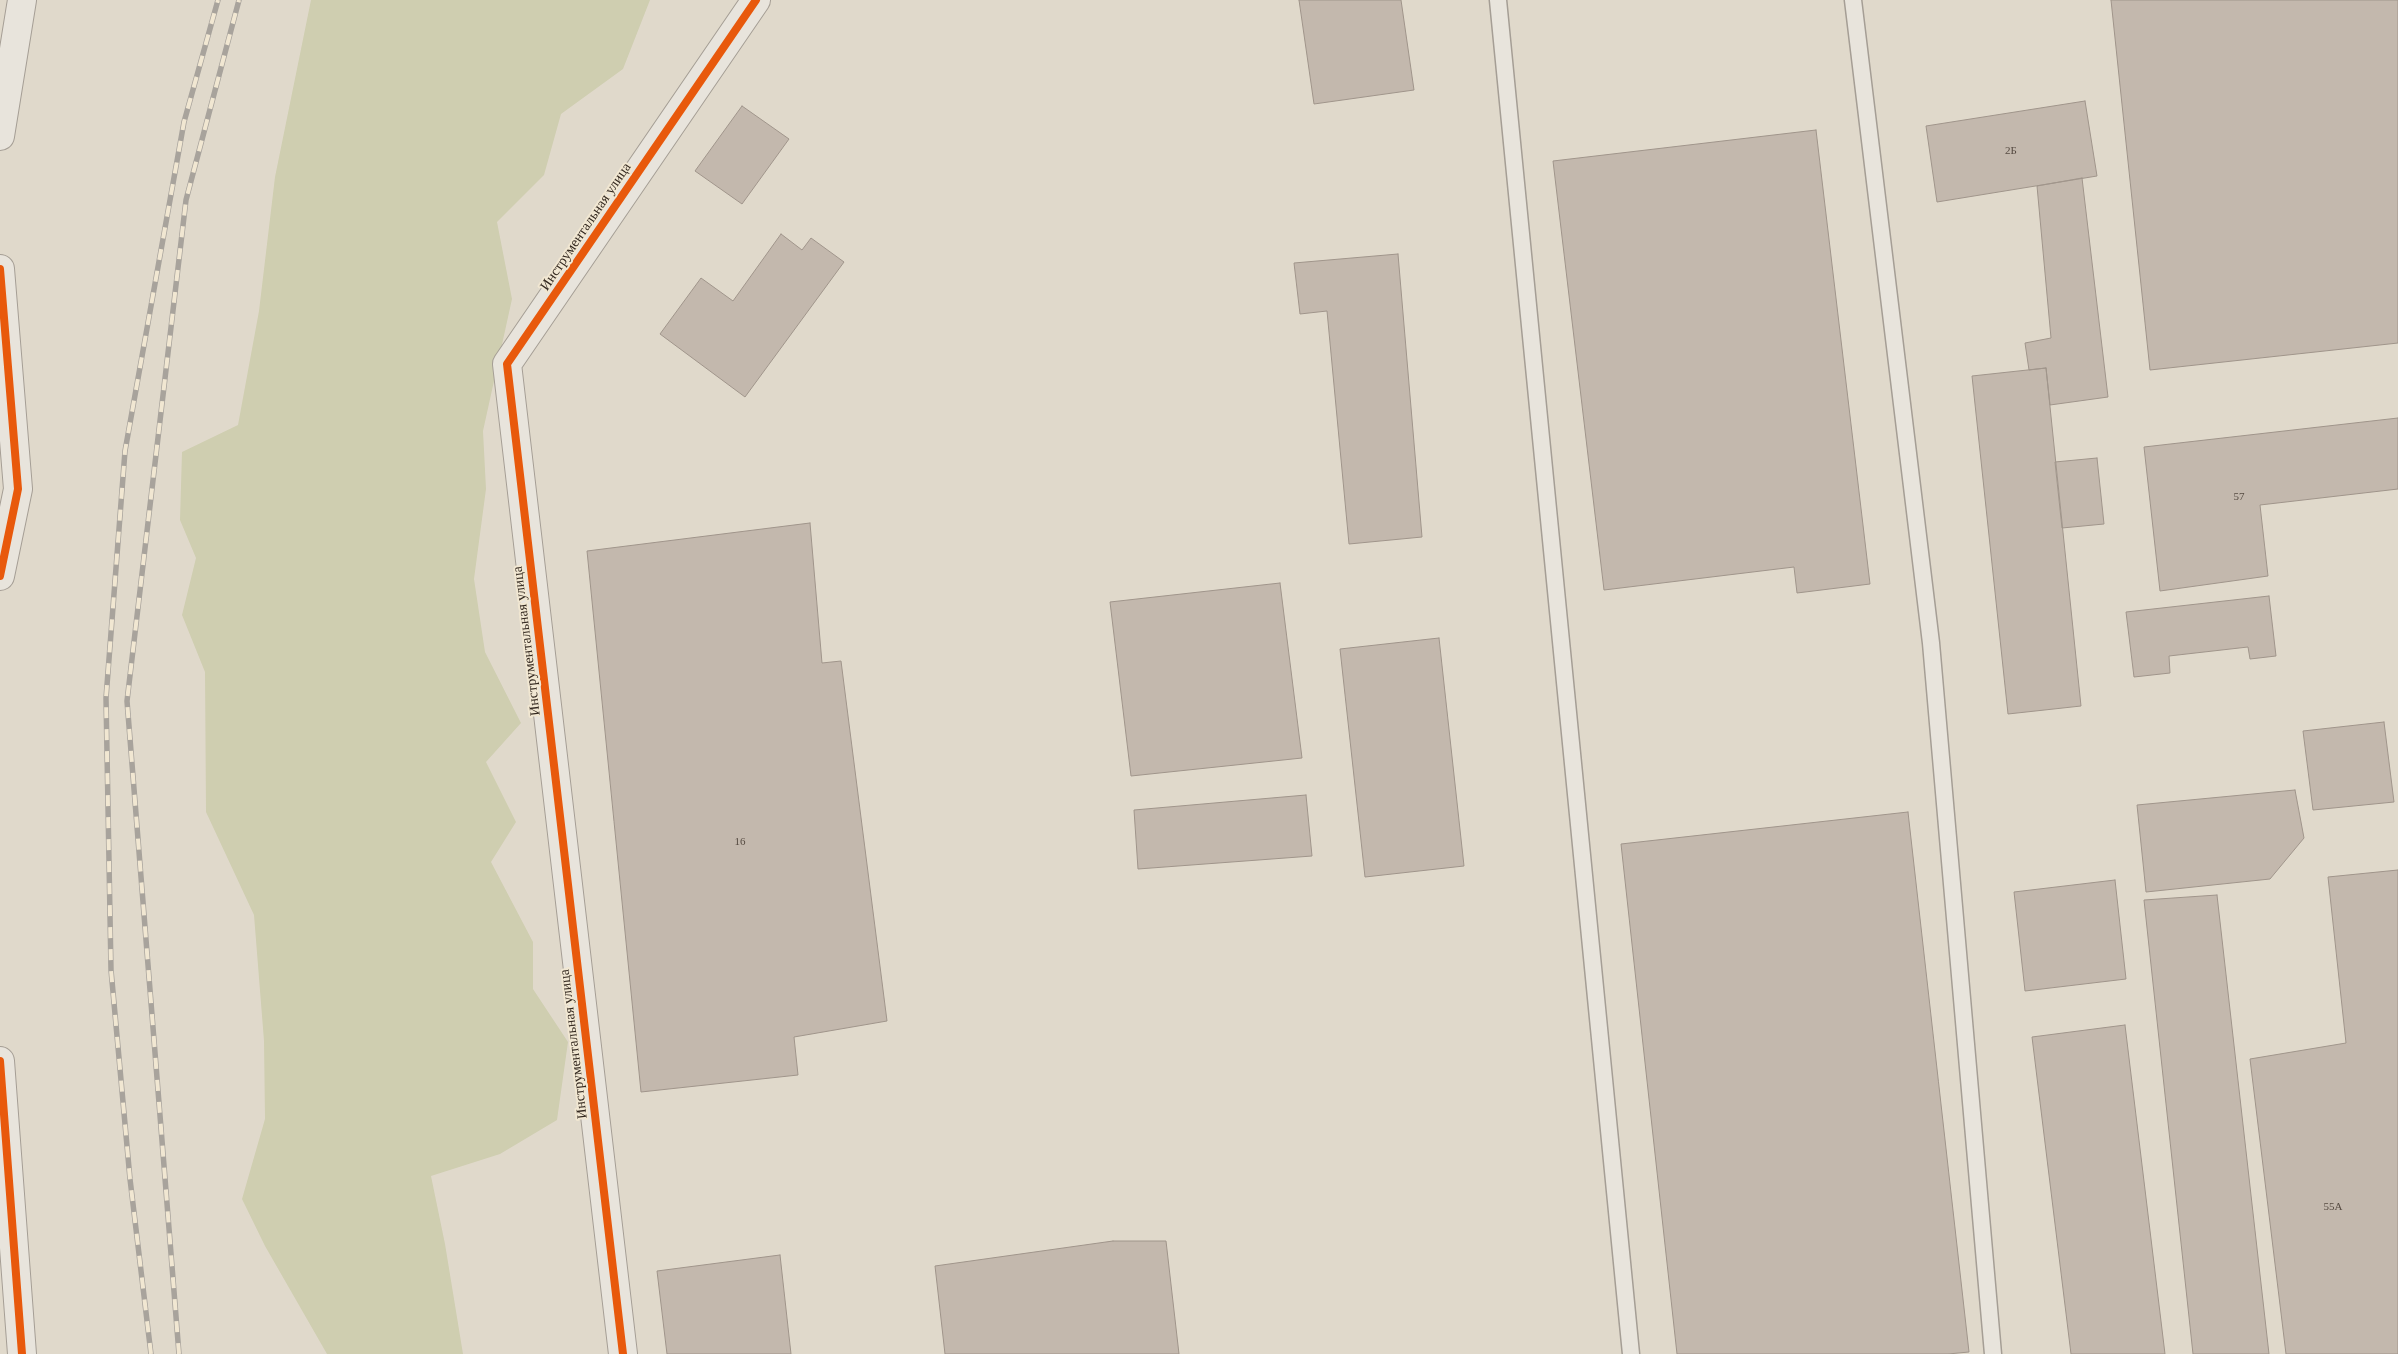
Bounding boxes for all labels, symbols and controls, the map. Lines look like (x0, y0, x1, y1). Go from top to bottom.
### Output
house number: 2Б (2005, 144, 2017, 158)
street label: Инструментальная улица (537, 160, 635, 294)
house number: 57 (2234, 490, 2244, 504)
street label: Инструментальная улица (509, 565, 545, 717)
house number: 16 (734, 835, 746, 849)
street label: Инструментальная улица (556, 968, 592, 1120)
house number: 55А (2324, 1200, 2342, 1214)

